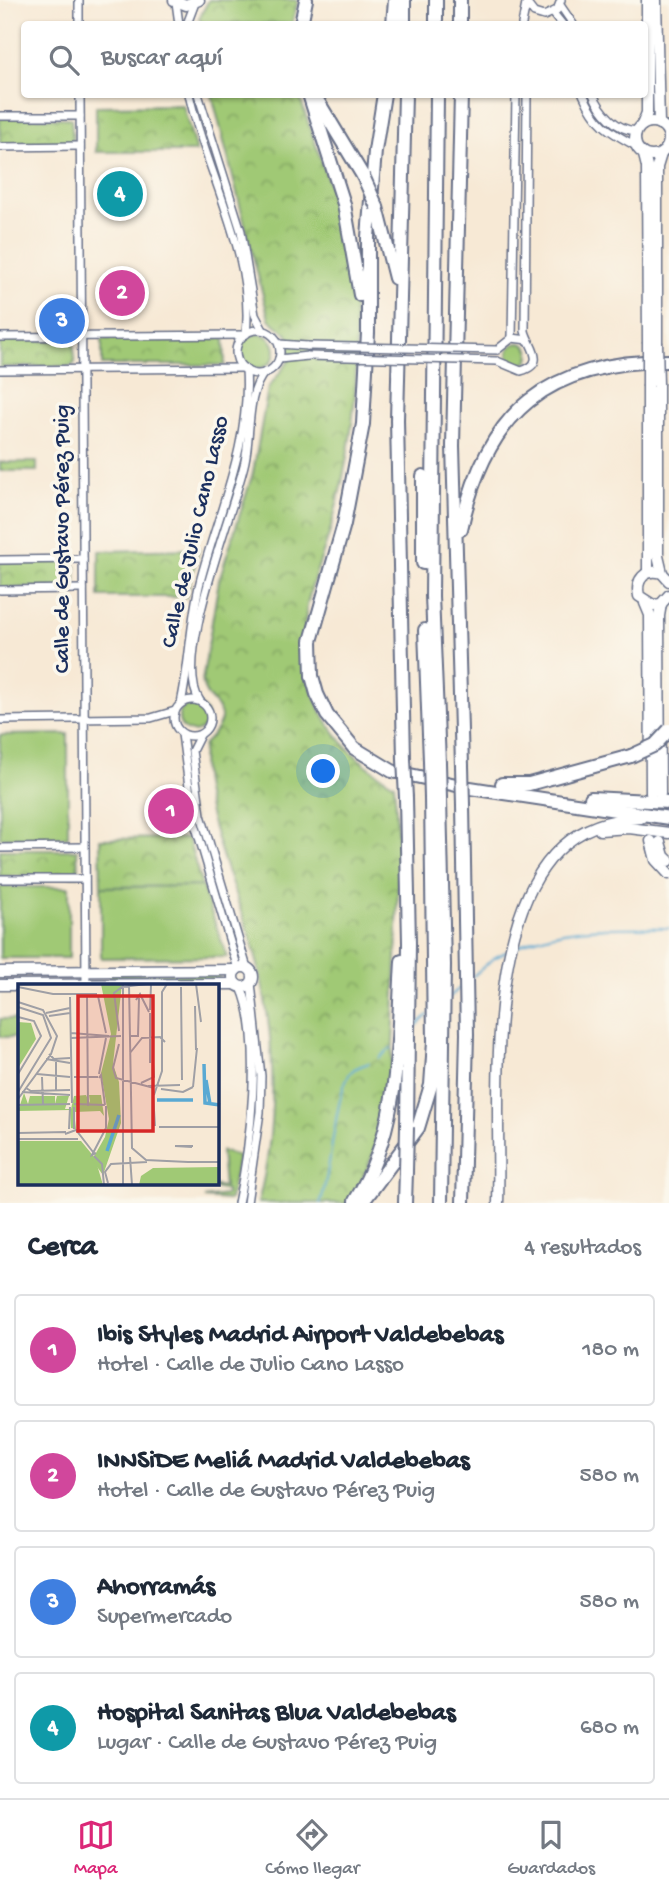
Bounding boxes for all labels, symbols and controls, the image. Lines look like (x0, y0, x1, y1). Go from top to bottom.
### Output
search box (21, 21, 648, 98)
icon: search (45, 41, 83, 79)
text: Buscar aquí (101, 44, 223, 75)
pin: 4 (97, 168, 143, 220)
pin: 2 (99, 267, 145, 319)
pin: 3 (39, 295, 85, 347)
street label: Calle de Gustavo Pérez Puig (50, 405, 77, 673)
street label: Calle de Julio Cano Lasso (156, 413, 236, 651)
your location (306, 754, 340, 788)
pin: 1 (148, 785, 194, 837)
inset map (18, 984, 219, 1185)
text: Cerca (28, 1231, 97, 1266)
text: 4 resultados (524, 1235, 641, 1262)
text: Ibis Styles Madrid Airport Valdebebas (97, 1321, 503, 1352)
text: 1 (48, 1337, 58, 1364)
text: 180 m (582, 1337, 639, 1364)
text: Hotel · Calle de Julio Cano Lasso (97, 1352, 404, 1379)
text: INNSiDE Meliá Madrid Valdebebas (97, 1447, 470, 1478)
text: 2 (47, 1463, 59, 1490)
text: 580 m (579, 1463, 639, 1490)
text: Hotel · Calle de Gustavo Pérez Puig (97, 1478, 435, 1505)
text: Ahorramás (97, 1573, 215, 1604)
text: 3 (47, 1589, 59, 1616)
text: 580 m (579, 1589, 639, 1616)
text: Supermercado (97, 1604, 232, 1631)
text: Hospital Sanitas Blua Valdebebas (97, 1699, 456, 1730)
text: 4 (48, 1715, 58, 1742)
text: 680 m (580, 1715, 639, 1742)
text: Lugar · Calle de Gustavo Pérez Puig (97, 1730, 437, 1757)
tab: Mapa (74, 1816, 118, 1881)
tab: Cómo llegar (265, 1816, 360, 1881)
tab: Guardados (507, 1816, 595, 1881)

